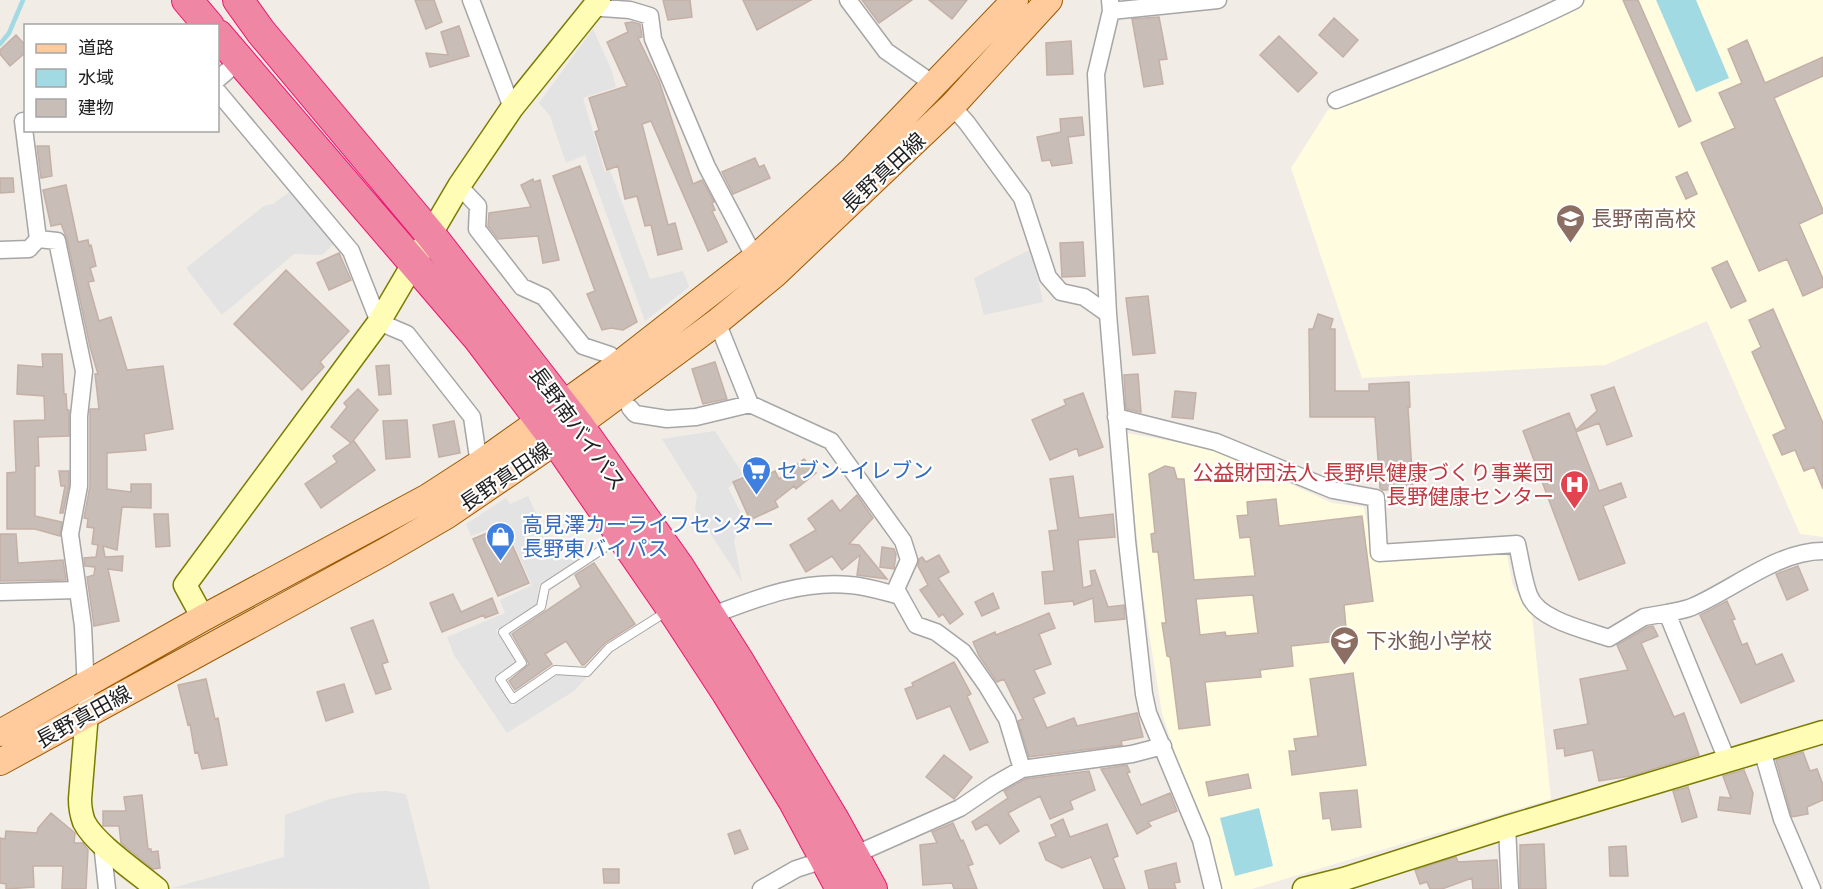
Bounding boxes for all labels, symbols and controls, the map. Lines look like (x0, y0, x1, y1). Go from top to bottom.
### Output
legend (24, 24, 219, 132)
text: 道路 (78, 34, 114, 61)
text: 水域 (78, 64, 114, 91)
text: 建物 (78, 94, 114, 121)
street label: 長野真田線 (834, 124, 932, 220)
school or university icon: 長野南高校 (1554, 202, 1586, 244)
place label: 長野南高校 (1591, 202, 1696, 234)
street label: 長野南バイパス (522, 359, 634, 497)
street label: 長野真田線 (453, 433, 557, 519)
supermarket icon: セブン-イレブン (740, 454, 772, 496)
place label: セブン-イレブン (777, 454, 933, 486)
place label: 公益財団法人 長野県健康づくり事業団 長野健康センター (1192, 456, 1554, 512)
hospital icon: 公益財団法人 長野県健康づくり事業団 長野健康センター (1559, 468, 1591, 510)
place label: 高見澤カーライフセンター 長野東バイパス (522, 508, 774, 564)
shop icon: 高見澤カーライフセンター 長野東バイパス (485, 520, 517, 562)
school or university icon: 下氷鉋小学校 (1329, 624, 1361, 666)
place label: 下氷鉋小学校 (1366, 624, 1492, 656)
street label: 長野真田線 (29, 677, 137, 755)

